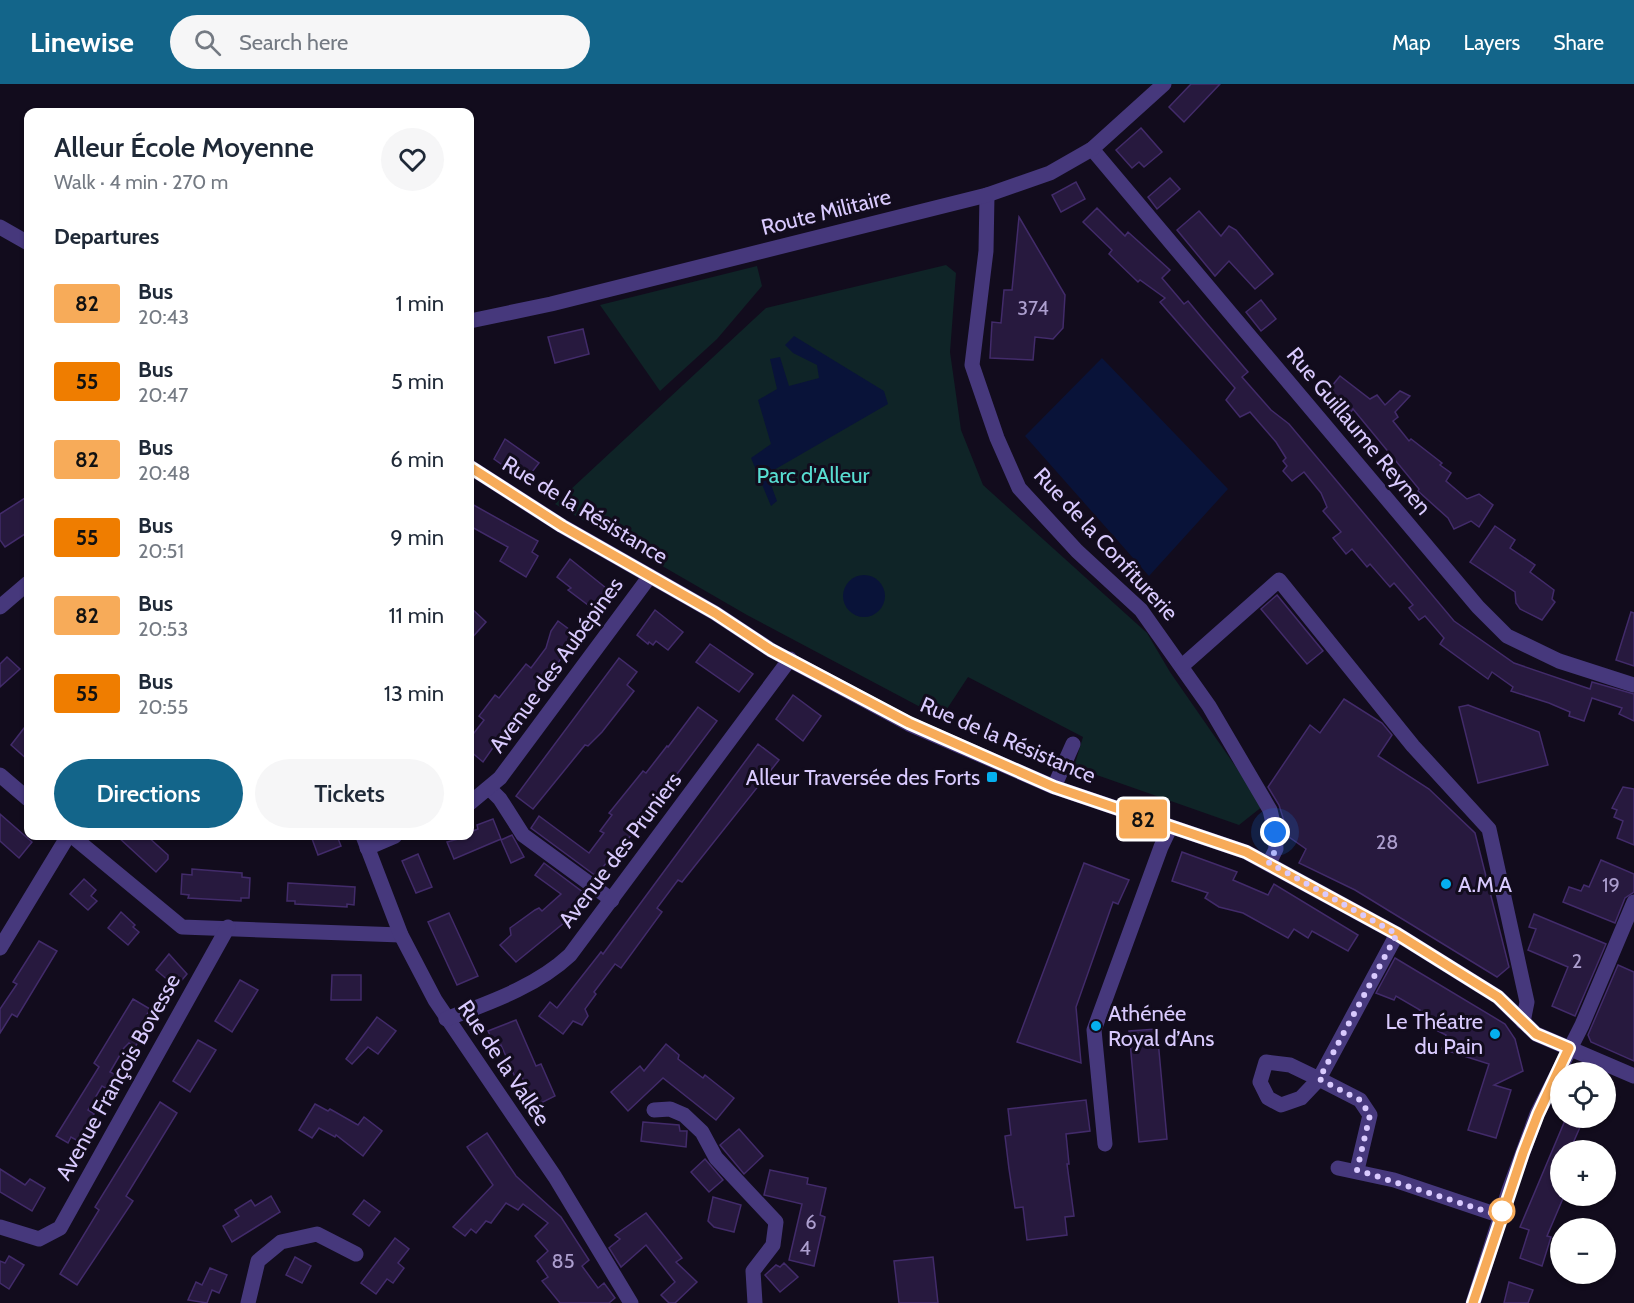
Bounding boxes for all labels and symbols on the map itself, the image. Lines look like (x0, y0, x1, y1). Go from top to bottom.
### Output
street label: Route Militaire (758, 183, 894, 241)
house number: 374 (1017, 296, 1049, 320)
street label: Rue Guillaume Reynen (1281, 342, 1437, 520)
street label: Rue de la Résistance (497, 450, 673, 570)
park label: Parc d'Alleur (757, 462, 869, 489)
street label: Rue de la Confiturerie (1028, 462, 1184, 626)
street label: Avenue des Aubépines (483, 572, 629, 758)
street label: Rue de la Résistance (916, 691, 1100, 789)
place label: Alleur Traversée des Forts (746, 764, 980, 791)
street label: Avenue des Pruniers (553, 767, 687, 933)
marker: Alleur Traversée des Forts (985, 770, 999, 784)
line badge: 82 (1116, 800, 1170, 838)
your location (1260, 817, 1290, 847)
house number: 28 (1376, 830, 1398, 854)
place label: A.M.A (1458, 871, 1513, 898)
house number: 19 (1602, 873, 1620, 897)
marker: A.M.A (1439, 877, 1453, 891)
house number: 2 (1572, 949, 1582, 973)
street label: Avenue François Bovesse (50, 969, 186, 1185)
street label: Rue de la Vallée (452, 995, 556, 1131)
place label: Athénée Royal d’Ans (1108, 1000, 1214, 1052)
place label: Le Théatre du Pain (1386, 1008, 1483, 1060)
marker: Athénée Royal d’Ans (1089, 1019, 1103, 1033)
marker: Le Théatre du Pain (1488, 1027, 1502, 1041)
unlabelled marker (1489, 1198, 1515, 1224)
house number: 6 (805, 1210, 817, 1234)
house number: 4 (799, 1236, 811, 1260)
house number: 85 (552, 1249, 574, 1273)

